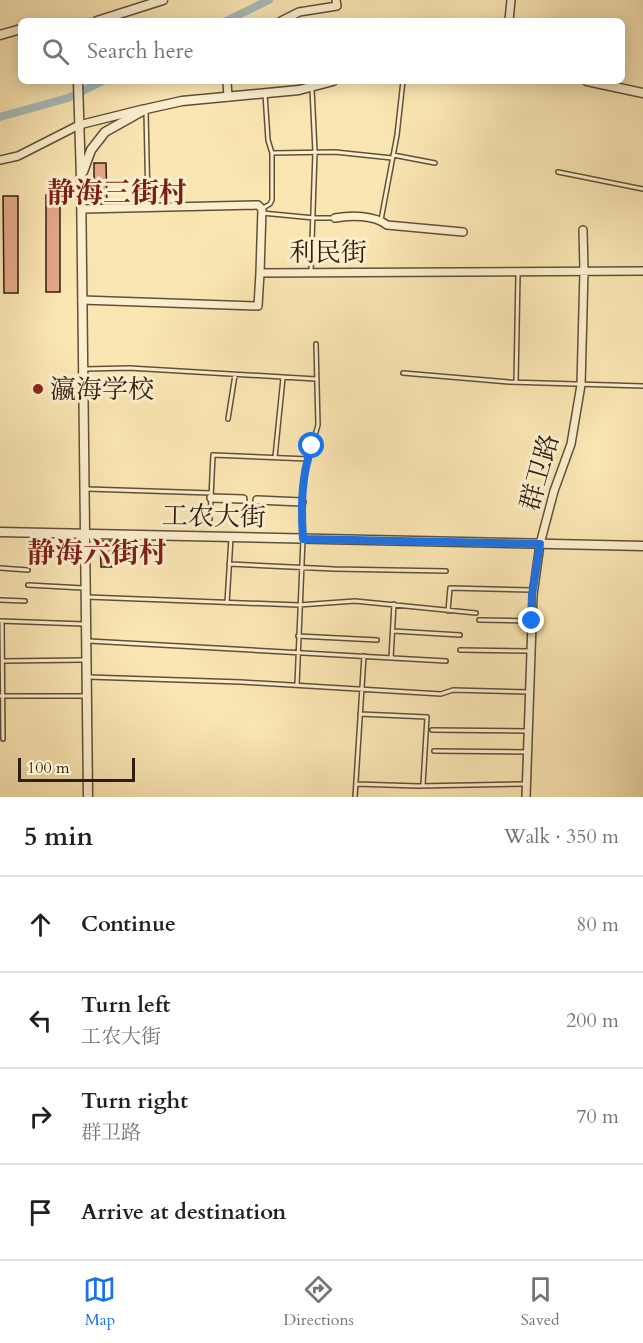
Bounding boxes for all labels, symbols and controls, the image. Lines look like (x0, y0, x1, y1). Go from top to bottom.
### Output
search box (18, 18, 625, 84)
icon: search (39, 35, 72, 68)
text: Search here (87, 36, 194, 66)
district label: 静海三街村 (47, 174, 187, 212)
street label: 利民街 (289, 235, 367, 270)
place label: 瀛海学校 (50, 372, 154, 407)
marker: 瀛海学校 (31, 382, 45, 396)
street label: 群卫路 (512, 430, 567, 514)
route start (298, 432, 324, 458)
street label: 工农大街 (162, 498, 266, 535)
district label: 静海六街村 (27, 534, 167, 572)
route end (518, 607, 544, 633)
scale bar (18, 755, 135, 782)
text: 100 m (27, 757, 69, 779)
text: 5 min (24, 819, 93, 854)
text: Walk · 350 m (504, 823, 619, 850)
icon: ahead (24, 908, 57, 941)
text: Continue (81, 909, 176, 939)
text: 80 m (576, 911, 619, 938)
text: Turn left (81, 990, 170, 1020)
icon: left (24, 1004, 57, 1037)
text: 200 m (566, 1007, 619, 1034)
text: 工农大街 (81, 1023, 161, 1050)
text: Turn right (81, 1086, 188, 1116)
icon: right (24, 1100, 57, 1133)
text: 70 m (576, 1103, 619, 1130)
text: 群卫路 (81, 1119, 141, 1146)
icon: arrive (24, 1196, 57, 1229)
text: Arrive at destination (81, 1197, 286, 1227)
tab: Map (83, 1273, 116, 1331)
tab: Directions (283, 1273, 354, 1331)
tab: Saved (521, 1273, 560, 1331)

